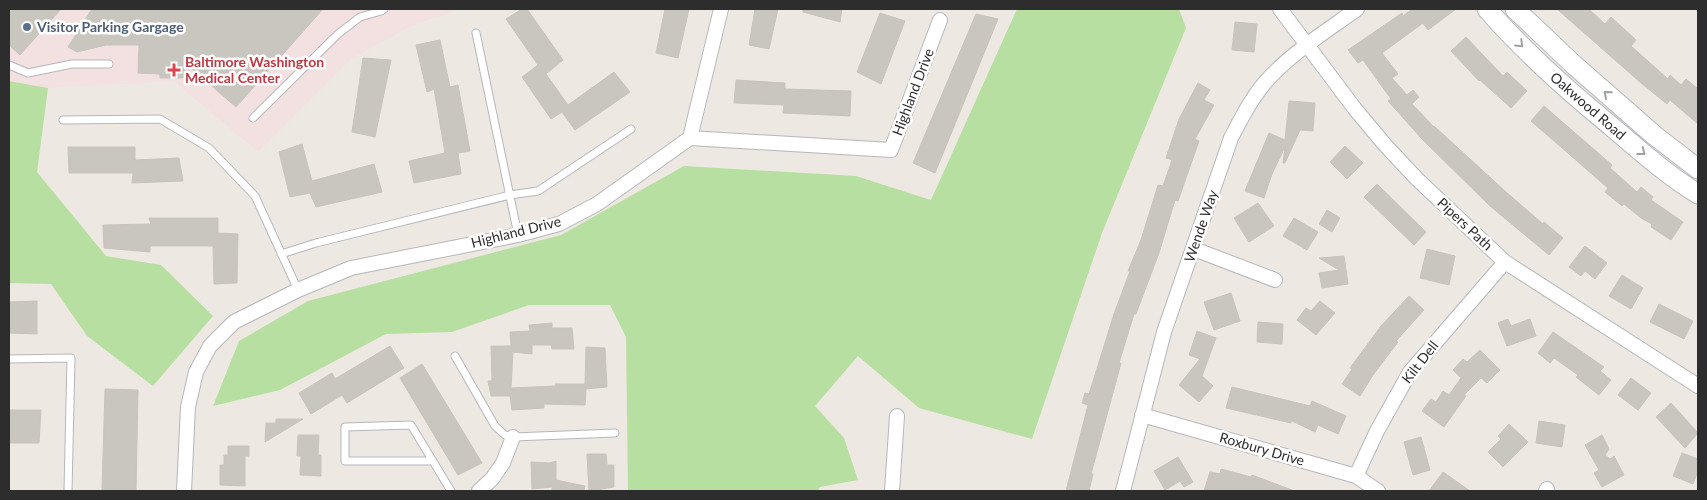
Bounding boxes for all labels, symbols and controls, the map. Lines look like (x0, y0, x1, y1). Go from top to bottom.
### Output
place label: Visitor Parking Gargage (36, 18, 184, 35)
marker: Visitor Parking Gargage (21, 21, 33, 33)
one-way arrow (1514, 38, 1523, 47)
street label: Highland Drive (888, 46, 937, 138)
place label: Baltimore Washington Medical Center (185, 53, 324, 86)
marker: Baltimore Washington Medical Center (167, 63, 181, 77)
street label: Oakwood Road (1547, 68, 1630, 143)
one-way arrow (1603, 90, 1612, 99)
one-way arrow (1636, 146, 1645, 154)
street label: Wende Way (1180, 187, 1221, 264)
street label: Pipers Path (1434, 194, 1497, 254)
street label: Highland Drive (469, 212, 563, 251)
street label: Kilt Dell (1398, 337, 1441, 386)
street label: Roxbury Drive (1218, 428, 1307, 469)

